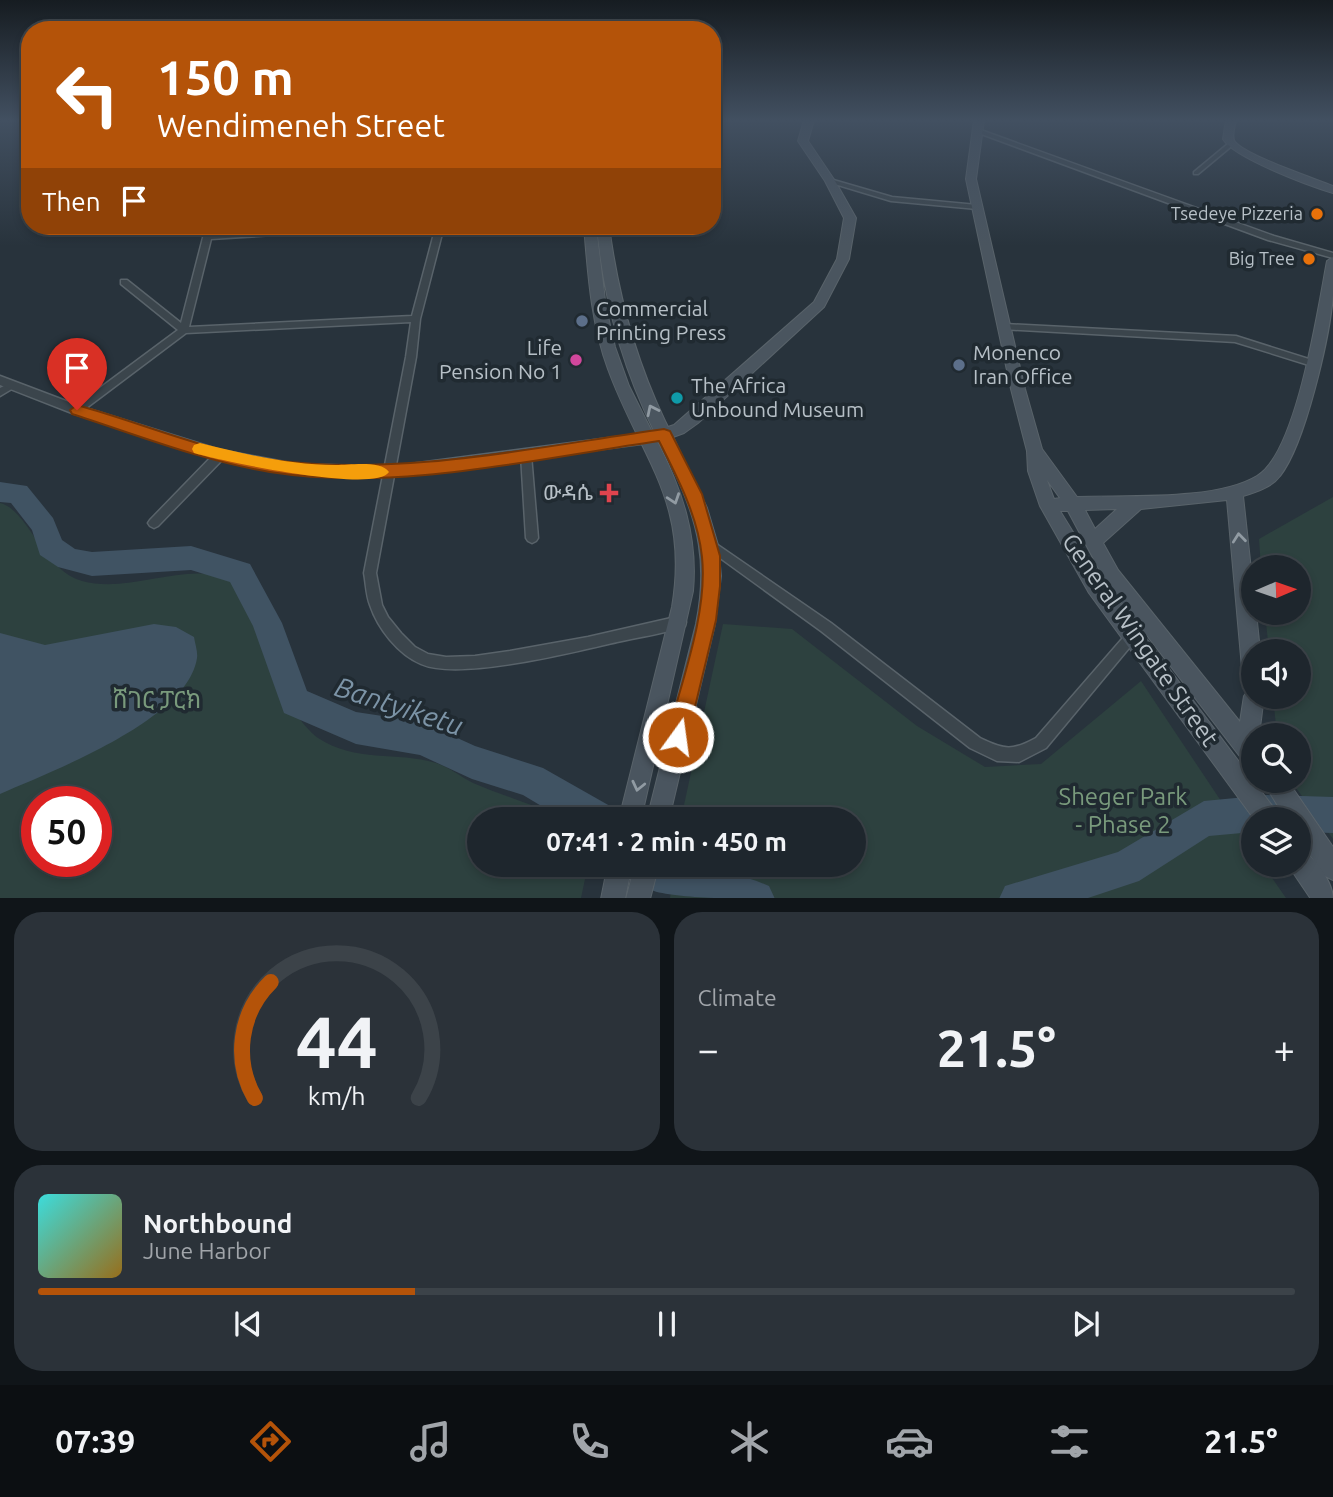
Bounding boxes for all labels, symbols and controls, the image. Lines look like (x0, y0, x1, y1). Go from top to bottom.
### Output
icon: left (42, 49, 133, 140)
text: 150 m (157, 49, 294, 104)
text: Wendimeneh Street (157, 107, 445, 143)
icon: arrive (115, 182, 153, 220)
text: Then (42, 187, 101, 216)
place label: Tsedeye Pizzeria (1171, 203, 1303, 223)
marker: Tsedeye Pizzeria (1309, 206, 1325, 222)
place label: Big Tree (1229, 248, 1295, 268)
marker: Big Tree (1301, 251, 1317, 267)
place label: Commercial Printing Press (596, 296, 726, 344)
marker: Commercial Printing Press (574, 313, 590, 329)
place label: Life Pension No 1 (439, 335, 562, 383)
pin (47, 338, 107, 410)
place label: Monenco Iran Office (973, 340, 1073, 388)
icon: arrive (58, 349, 96, 387)
marker: Life Pension No 1 (568, 352, 584, 368)
marker: Monenco Iran Office (951, 357, 967, 373)
place label: The Africa Unbound Museum (691, 373, 864, 421)
marker: The Africa Unbound Museum (669, 390, 685, 406)
one-way arrow (646, 405, 660, 417)
place label: ውዳሴ (543, 480, 593, 504)
marker: ውዳሴ (599, 483, 619, 503)
one-way arrow (665, 492, 680, 504)
street label: General Wingate Street (1057, 528, 1224, 751)
one-way arrow (1232, 532, 1247, 543)
north arrow (1241, 555, 1311, 625)
map controls (1241, 555, 1311, 877)
button: sound (1241, 639, 1311, 709)
water label: Bantyiketu (331, 670, 467, 741)
park label: ሸገር ፓርክ (113, 686, 201, 713)
position arrow (641, 700, 715, 774)
button: search (1241, 723, 1311, 793)
one-way arrow (632, 780, 646, 792)
park label: Sheger Park - Phase 2 (1059, 783, 1187, 838)
speed limit sign: 50 (21, 786, 112, 877)
button: layers (1241, 807, 1311, 877)
text: 07:41 · 2 min · 450 m (546, 827, 787, 856)
text: Climate (698, 985, 777, 1010)
text: 44 (296, 1000, 378, 1082)
text: 21.5° (937, 1019, 1056, 1077)
text: − (698, 1028, 719, 1070)
text: + (1274, 1028, 1295, 1070)
text: km/h (308, 1081, 366, 1109)
text: Northbound (143, 1209, 292, 1238)
text: June Harbor (143, 1238, 271, 1263)
icon: previous (229, 1305, 267, 1343)
icon: pause (648, 1305, 686, 1343)
icon: next (1067, 1305, 1105, 1343)
icon: directions (246, 1417, 295, 1466)
icon: music (406, 1417, 455, 1466)
icon: phone (565, 1417, 614, 1466)
icon: climate (725, 1417, 774, 1466)
icon: car (885, 1417, 934, 1466)
icon: filters (1045, 1417, 1094, 1466)
text: 07:39 (55, 1423, 135, 1459)
text: 21.5° (1204, 1423, 1278, 1459)

